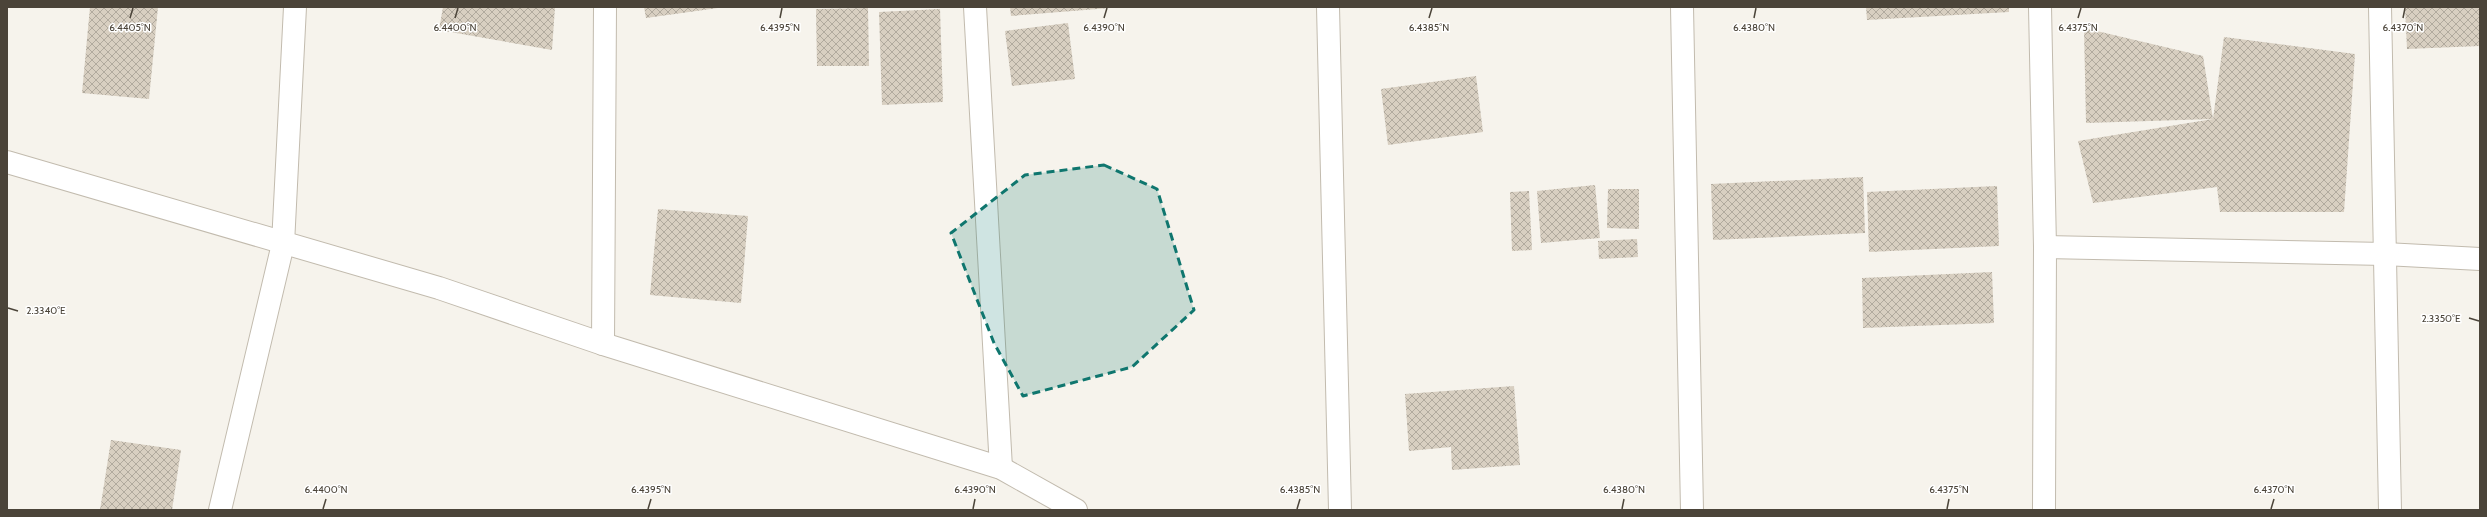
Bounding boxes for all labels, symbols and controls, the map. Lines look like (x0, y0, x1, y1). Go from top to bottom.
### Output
text: 6.4405°N (109, 21, 151, 34)
text: 6.4400°N (433, 21, 477, 34)
text: 6.4395°N (760, 21, 800, 34)
text: 6.4390°N (1083, 21, 1125, 34)
text: 6.4385°N (1409, 21, 1449, 34)
text: 6.4380°N (1733, 21, 1775, 34)
text: 6.4375°N (2058, 21, 2098, 34)
text: 6.4370°N (2383, 21, 2423, 34)
text: 2.3340°E (26, 304, 66, 317)
text: 2.3350°E (2422, 312, 2461, 325)
text: 6.4400°N (304, 483, 348, 496)
text: 6.4395°N (631, 483, 671, 496)
text: 6.4390°N (954, 483, 996, 496)
text: 6.4385°N (1280, 483, 1320, 496)
text: 6.4380°N (1603, 483, 1645, 496)
text: 6.4375°N (1929, 483, 1969, 496)
text: 6.4370°N (2254, 483, 2294, 496)

